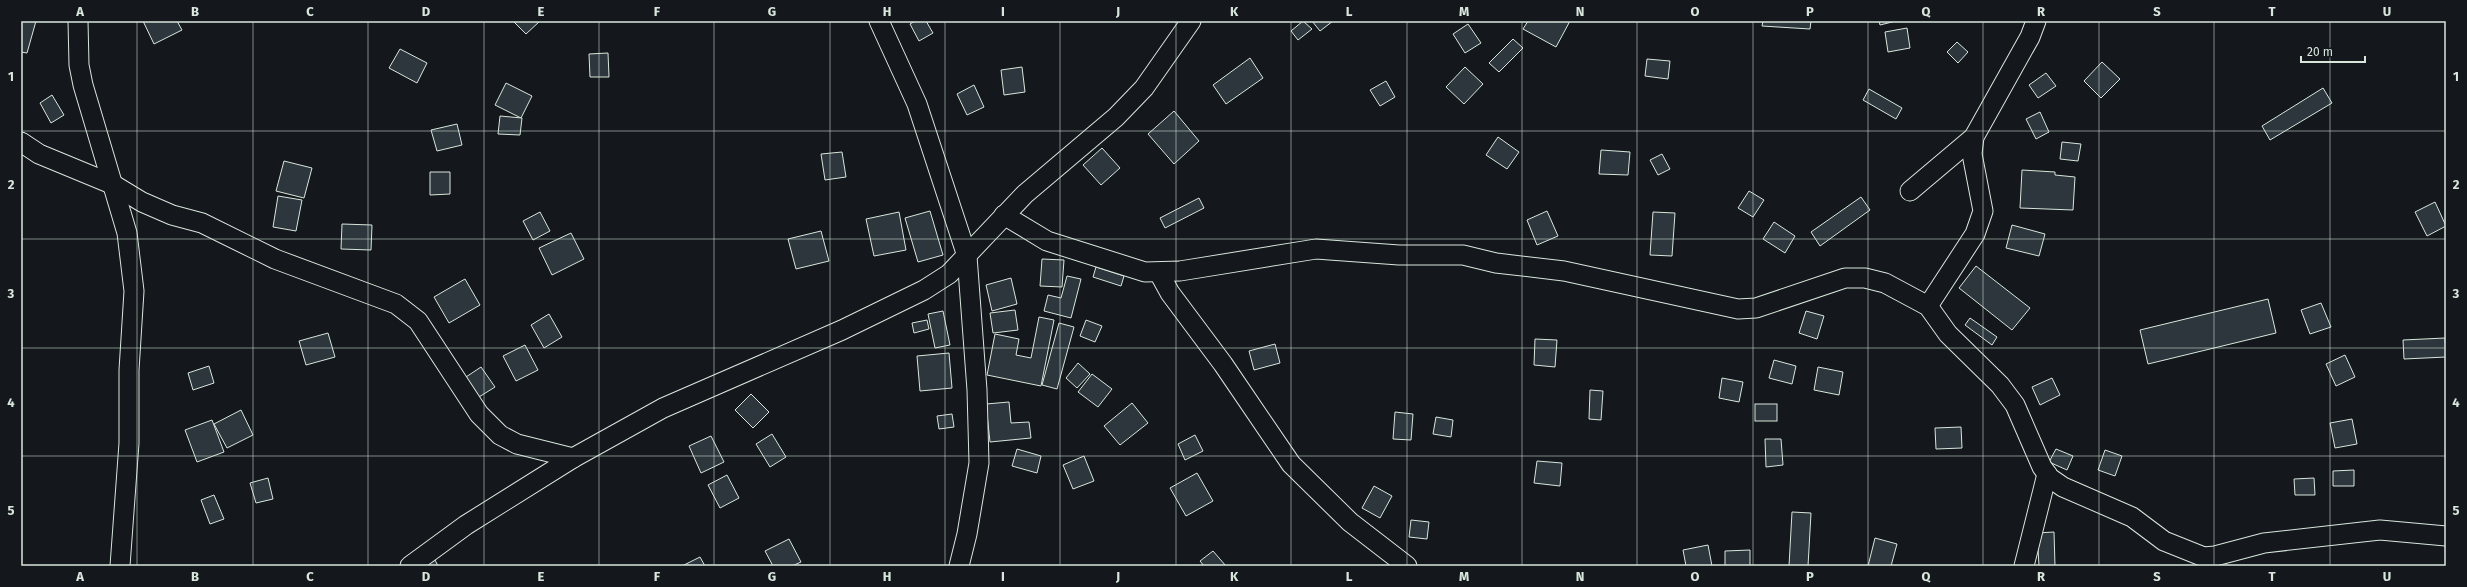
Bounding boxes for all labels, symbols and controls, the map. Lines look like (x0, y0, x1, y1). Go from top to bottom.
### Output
text: A (75, 4, 84, 19)
text: B (191, 4, 199, 19)
text: C (306, 4, 314, 19)
text: D (422, 4, 431, 19)
text: E (538, 4, 545, 19)
text: F (654, 4, 661, 19)
text: G (768, 4, 776, 19)
text: H (883, 4, 891, 19)
text: I (1001, 4, 1005, 19)
text: J (1115, 4, 1120, 19)
text: K (1230, 4, 1239, 19)
text: L (1346, 4, 1353, 19)
text: M (1459, 4, 1469, 19)
text: N (1576, 4, 1584, 19)
text: O (1691, 4, 1700, 19)
text: P (1806, 4, 1814, 19)
text: Q (1922, 4, 1932, 19)
text: R (2037, 4, 2046, 19)
text: S (2153, 4, 2161, 19)
text: T (2268, 4, 2276, 19)
text: U (2383, 4, 2391, 19)
scale bar (2301, 38, 2365, 64)
text: 20 m (2307, 45, 2333, 59)
text: 1 (8, 69, 14, 84)
text: 1 (2453, 69, 2459, 84)
text: 2 (8, 177, 15, 192)
text: 2 (2453, 177, 2460, 192)
text: 3 (7, 286, 15, 301)
text: 3 (2452, 286, 2460, 301)
text: 4 (7, 395, 15, 410)
text: 4 (2452, 395, 2460, 410)
text: 5 (8, 503, 15, 518)
text: 5 (2453, 503, 2460, 518)
text: A (75, 569, 84, 584)
text: B (191, 569, 199, 584)
text: C (306, 569, 314, 584)
text: D (422, 569, 431, 584)
text: E (538, 569, 545, 584)
text: F (654, 569, 661, 584)
text: G (768, 569, 776, 584)
text: H (883, 569, 891, 584)
text: I (1001, 569, 1005, 584)
text: J (1115, 569, 1120, 584)
text: K (1230, 569, 1239, 584)
text: L (1346, 569, 1353, 584)
text: M (1459, 569, 1469, 584)
text: N (1576, 569, 1584, 584)
text: O (1691, 569, 1700, 584)
text: P (1806, 569, 1814, 584)
text: Q (1922, 569, 1932, 584)
text: R (2037, 569, 2046, 584)
text: S (2153, 569, 2161, 584)
text: T (2268, 569, 2276, 584)
text: U (2383, 569, 2391, 584)

